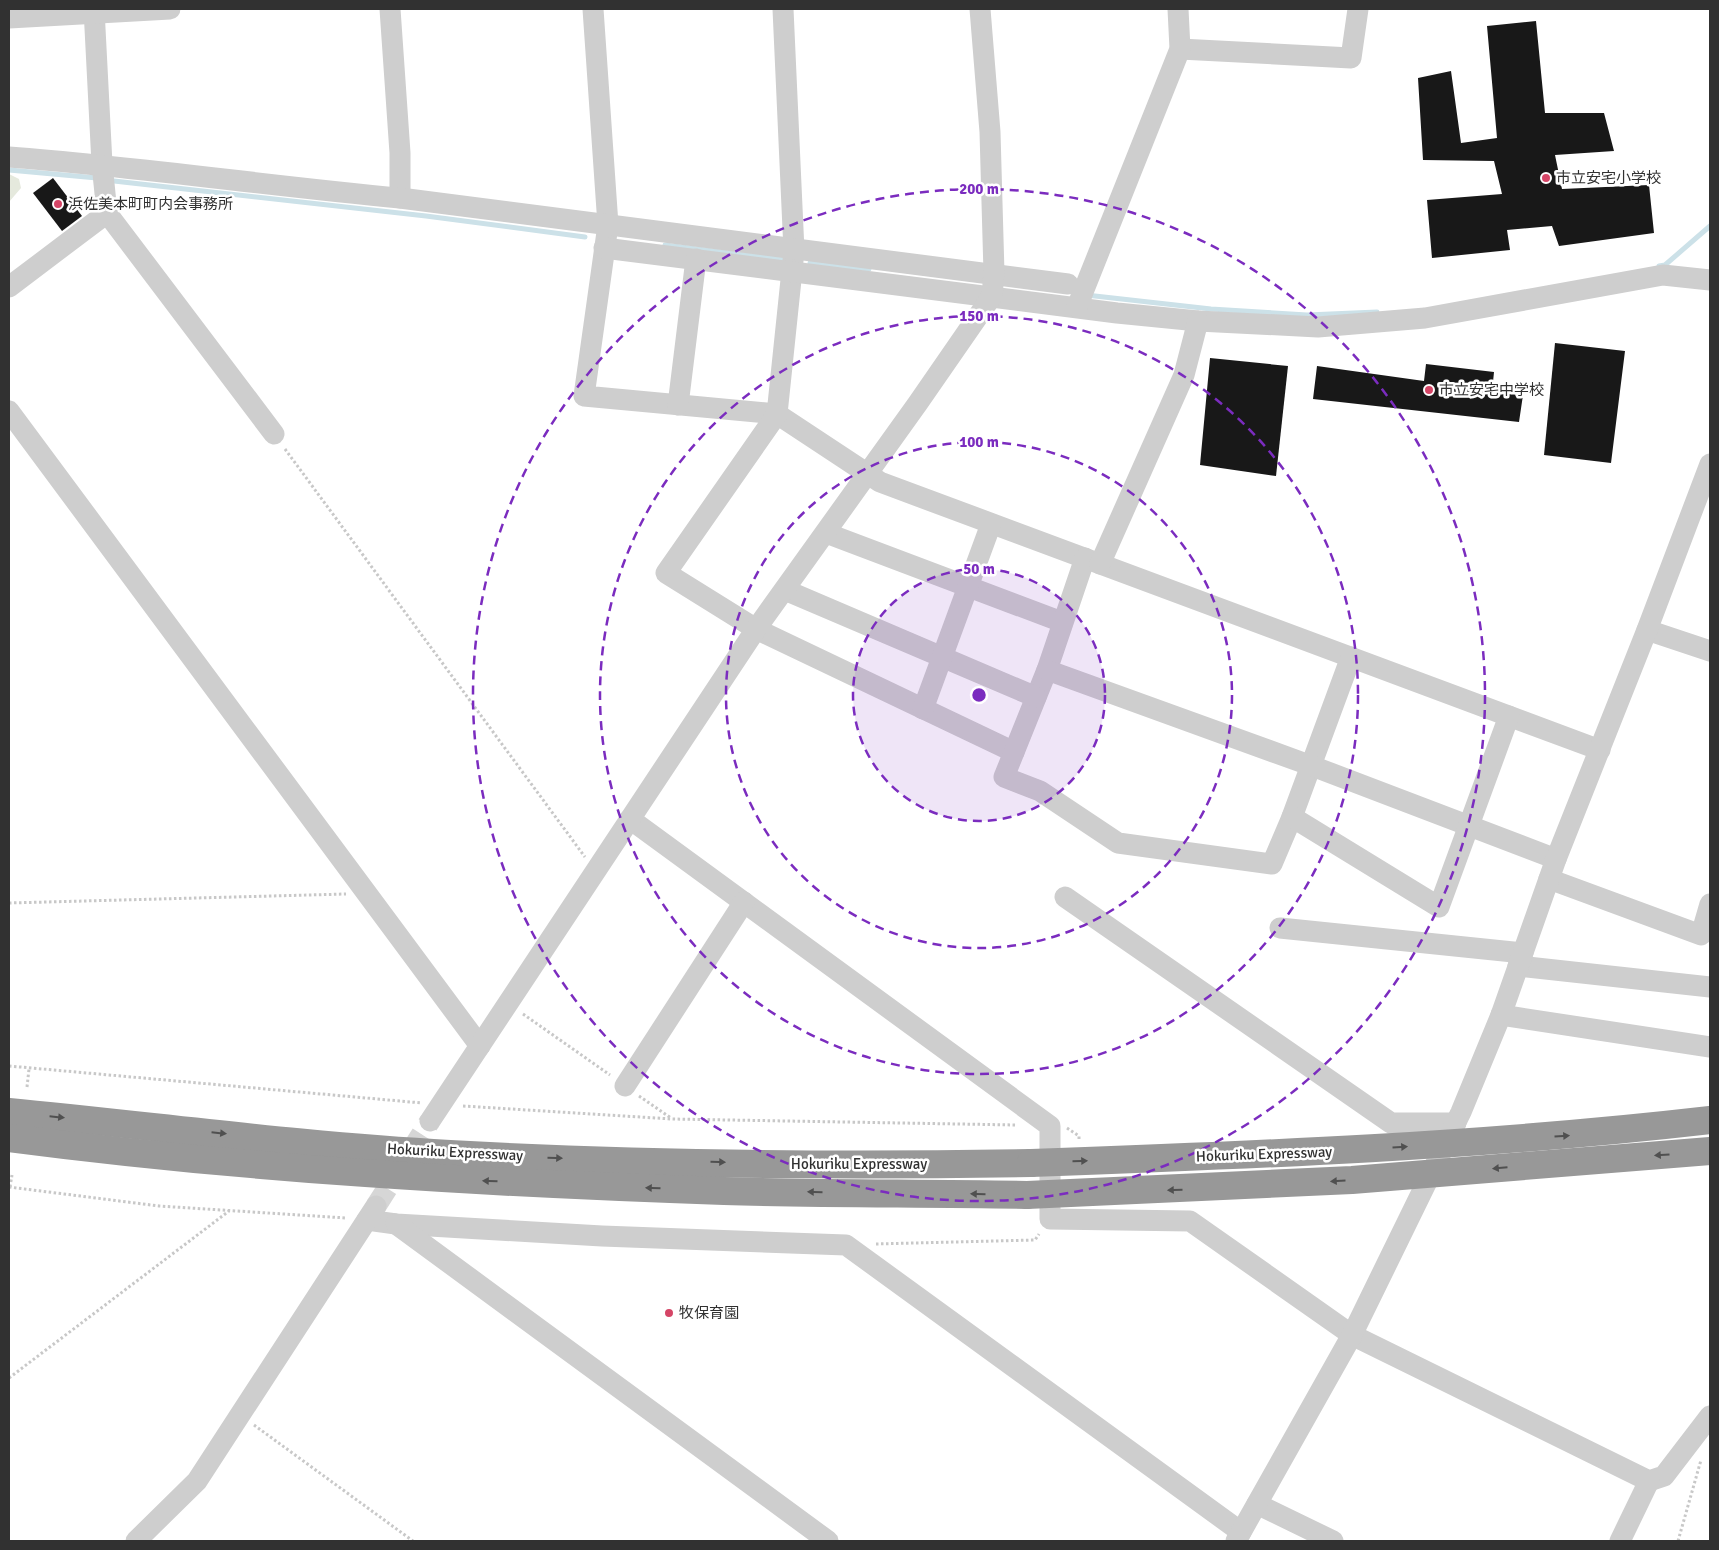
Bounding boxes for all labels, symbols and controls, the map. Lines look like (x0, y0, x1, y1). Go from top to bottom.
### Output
place label: 市立安宅小学校 (1556, 169, 1661, 187)
marker: 市立安宅小学校 (1540, 172, 1552, 184)
text: 200 m (959, 180, 999, 198)
place label: 浜佐美本町町内会事務所 (68, 195, 233, 213)
marker: 浜佐美本町町内会事務所 (52, 198, 64, 210)
text: 150 m (959, 307, 999, 325)
place label: 市立安宅中学校 (1439, 381, 1544, 399)
marker: 市立安宅中学校 (1423, 384, 1435, 396)
text: 100 m (959, 433, 999, 451)
text: 50 m (963, 560, 995, 578)
centre of rings (970, 686, 988, 704)
one-way arrow (50, 1113, 66, 1121)
one-way arrow (211, 1129, 227, 1137)
one-way arrow (1554, 1132, 1570, 1140)
street label: Hokuriku Expressway (386, 1139, 524, 1165)
street label: Hokuriku Expressway (1196, 1143, 1332, 1165)
one-way arrow (1392, 1143, 1408, 1151)
one-way arrow (1653, 1152, 1669, 1160)
one-way arrow (548, 1154, 564, 1162)
street label: Hokuriku Expressway (791, 1155, 927, 1173)
one-way arrow (1072, 1157, 1088, 1165)
one-way arrow (710, 1158, 726, 1166)
one-way arrow (1491, 1164, 1507, 1172)
one-way arrow (482, 1177, 498, 1185)
one-way arrow (1329, 1178, 1345, 1186)
one-way arrow (645, 1184, 661, 1192)
one-way arrow (1167, 1186, 1183, 1194)
one-way arrow (807, 1188, 823, 1196)
one-way arrow (970, 1190, 986, 1198)
place label: 牧保育園 (679, 1304, 739, 1322)
marker: 牧保育園 (663, 1307, 675, 1319)

